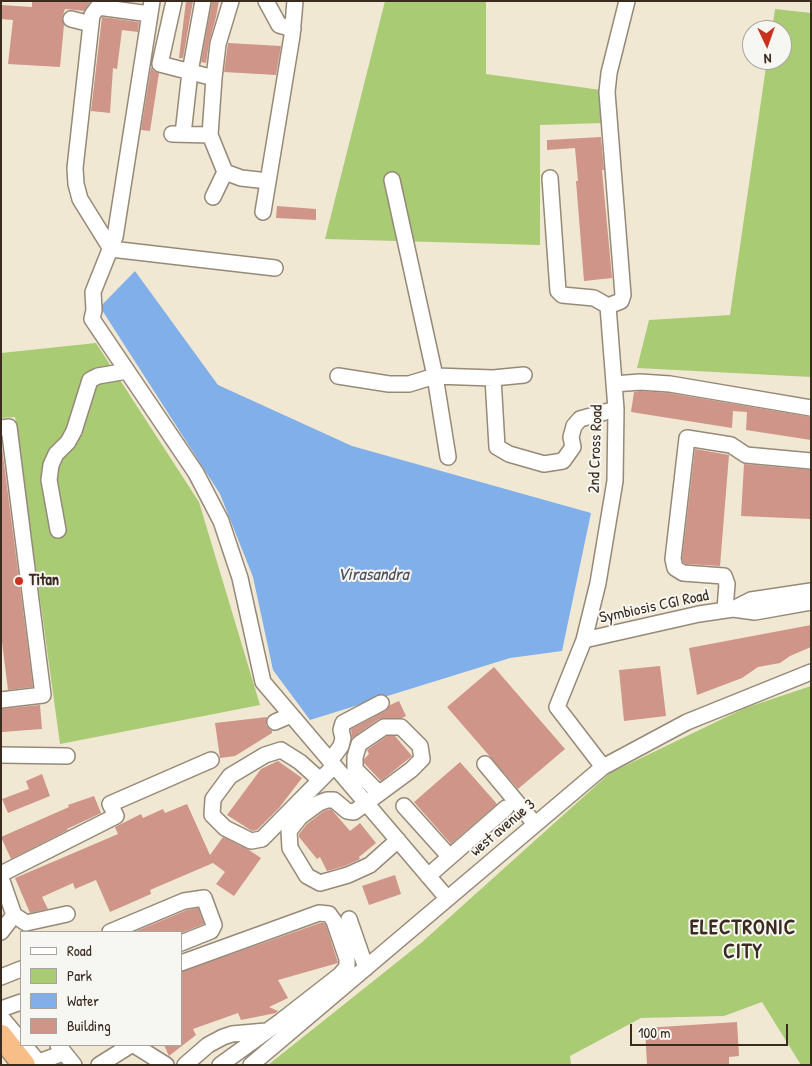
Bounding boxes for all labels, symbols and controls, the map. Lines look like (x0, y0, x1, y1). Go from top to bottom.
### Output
north arrow (742, 20, 792, 70)
text: N (764, 50, 772, 69)
street label: 2nd Cross Road (585, 405, 607, 493)
water label: Virasandra (337, 564, 409, 586)
place label: Titan (29, 571, 59, 591)
marker: Titan (13, 575, 25, 587)
street label: Symbiosis CGI Road (598, 586, 710, 628)
street label: west avenue 3 (467, 795, 539, 861)
district label: ELECTRONIC CITY (688, 915, 798, 965)
legend (20, 931, 182, 1046)
text: Road (67, 940, 92, 961)
text: Park (67, 965, 92, 986)
text: Water (67, 990, 99, 1011)
scale bar (632, 1014, 790, 1046)
text: Building (67, 1015, 111, 1036)
text: 100 m (638, 1022, 671, 1043)

